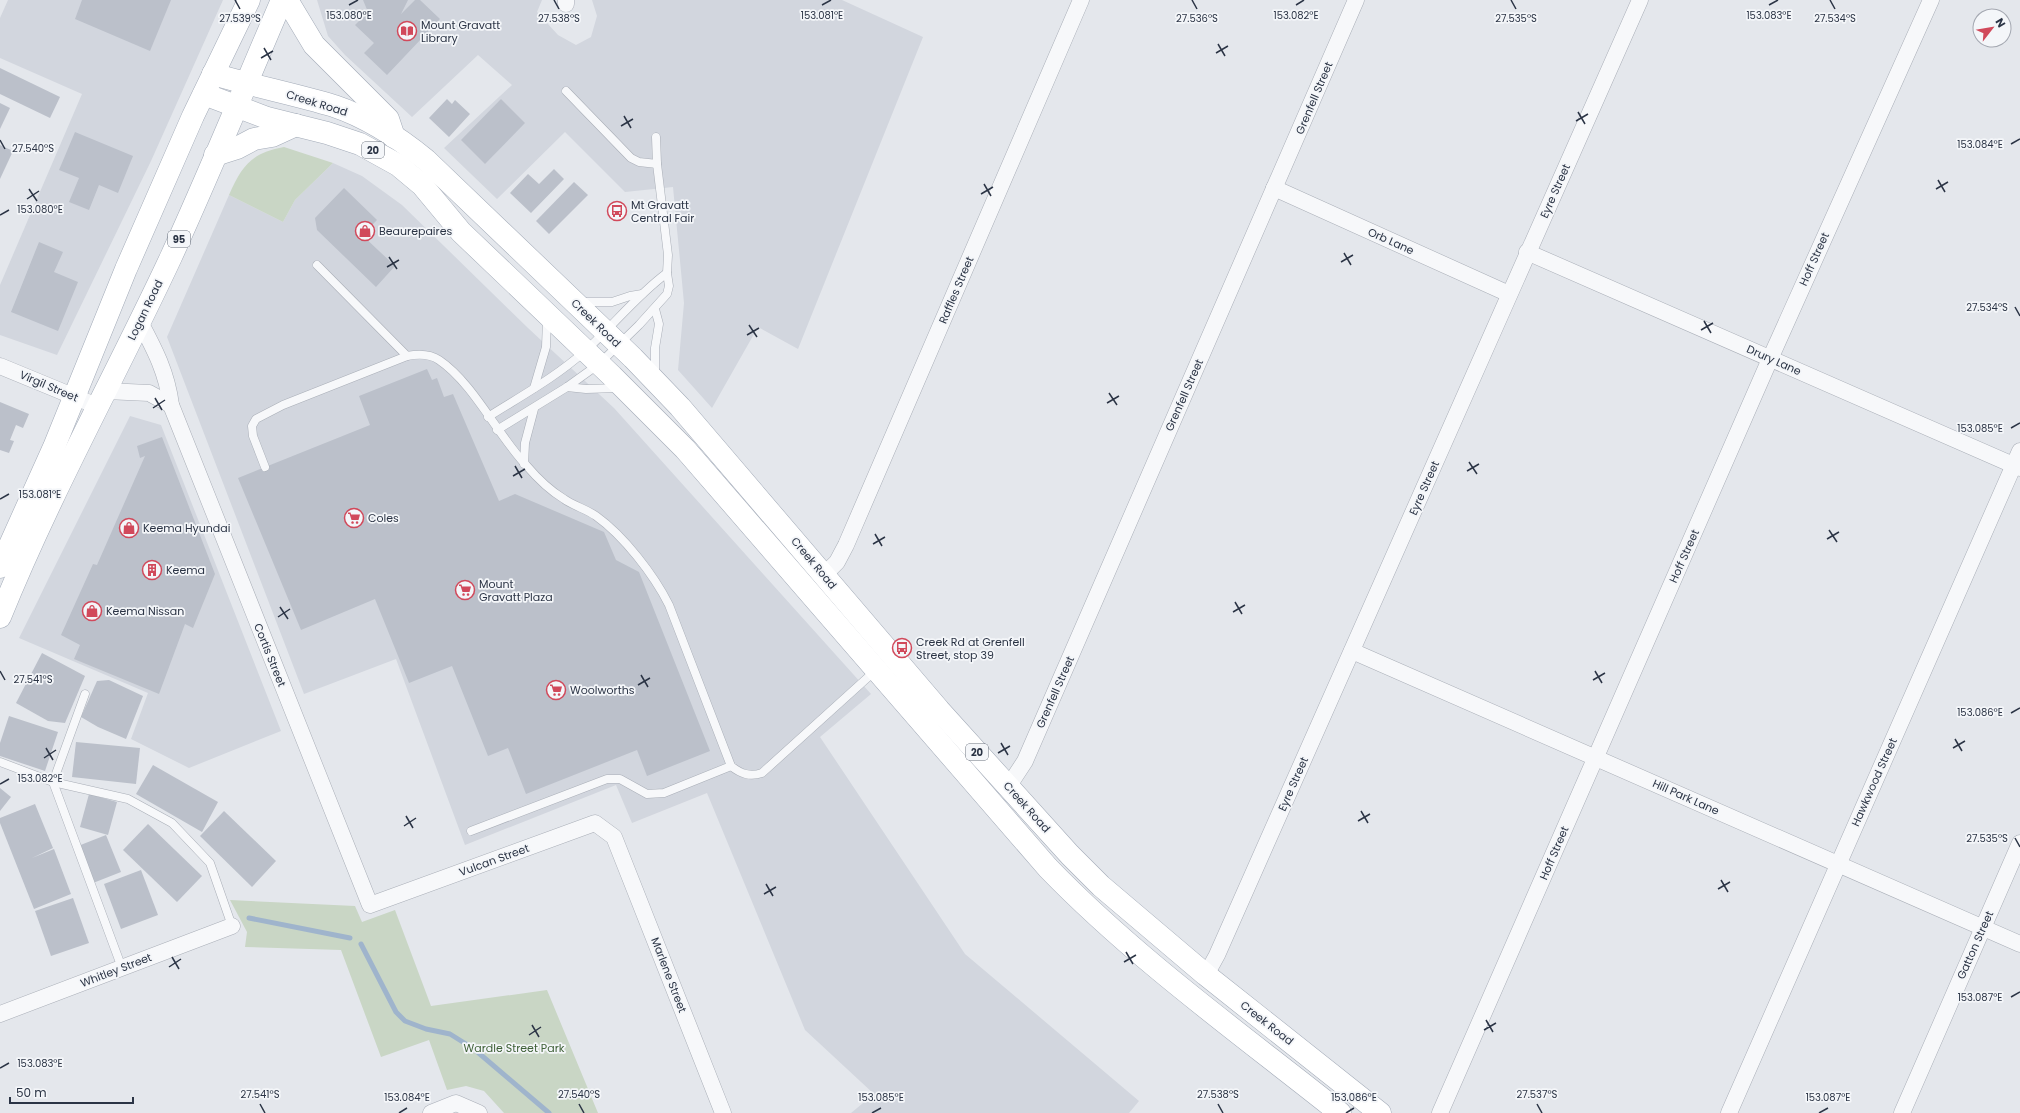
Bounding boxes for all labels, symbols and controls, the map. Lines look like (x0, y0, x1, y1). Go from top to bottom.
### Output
text: 153.080°E (326, 8, 372, 23)
text: 153.081°E (801, 8, 843, 23)
text: 153.082°E (1273, 8, 1319, 23)
text: 153.083°E (1746, 8, 1792, 23)
north arrow (1972, 8, 2012, 48)
text: 27.539°S (219, 11, 261, 26)
text: 27.538°S (538, 11, 580, 26)
text: 27.536°S (1176, 11, 1218, 26)
text: 27.535°S (1495, 11, 1537, 26)
text: 27.534°S (1814, 11, 1856, 26)
text: N (1992, 15, 2010, 31)
place label: Mount Gravatt Library (421, 17, 500, 46)
library icon: Mount Gravatt Library (396, 20, 418, 42)
street label: Grenfell Street (1291, 59, 1337, 137)
street label: Creek Road (284, 86, 350, 120)
text: 153.084°E (1957, 137, 2003, 152)
text: 27.540°S (12, 141, 54, 156)
road number: 20 (362, 142, 384, 158)
street label: Eyre Street (1536, 161, 1574, 221)
place label: Mt Gravatt Central Fair (631, 197, 694, 226)
bus stop icon: Mt Gravatt Central Fair (606, 200, 628, 222)
text: 153.080°E (17, 202, 63, 217)
shop icon: Beaurepaires (354, 220, 376, 242)
place label: Beaurepaires (379, 223, 452, 239)
street label: Orb Lane (1365, 224, 1417, 258)
street label: Hoff Street (1795, 230, 1833, 288)
road number: 95 (168, 231, 190, 247)
street label: Raffles Street (935, 254, 977, 326)
street label: Logan Road (124, 277, 166, 343)
street label: Creek Road (568, 295, 624, 351)
text: 27.534°S (1966, 300, 2008, 315)
street label: Drury Lane (1744, 341, 1804, 379)
street label: Grenfell Street (1161, 356, 1207, 434)
street label: Virgil Street (17, 366, 81, 406)
text: 153.085°E (1957, 421, 2003, 436)
street label: Eyre Street (1405, 458, 1443, 518)
text: 153.081°E (19, 487, 61, 502)
supermarket icon: Coles (343, 507, 365, 529)
place label: Coles (368, 510, 399, 526)
shop icon: Keema Hyundai (118, 517, 140, 539)
place label: Keema Hyundai (143, 520, 231, 536)
street label: Hoff Street (1665, 527, 1703, 585)
street label: Creek Road (787, 534, 841, 592)
building icon: Keema (141, 559, 163, 581)
place label: Keema (166, 562, 205, 578)
place label: Mount Gravatt Plaza (479, 576, 553, 605)
supermarket icon: Mount Gravatt Plaza (454, 579, 476, 601)
shop icon: Keema Nissan (81, 600, 103, 622)
place label: Keema Nissan (106, 603, 184, 619)
street label: Cortis Street (250, 621, 290, 689)
place label: Creek Rd at Grenfell Street, stop 39 (916, 634, 1025, 663)
bus stop icon: Creek Rd at Grenfell Street, stop 39 (891, 637, 913, 659)
street label: Grenfell Street (1032, 653, 1078, 731)
text: 27.541°S (13, 672, 53, 687)
supermarket icon: Woolworths (545, 679, 567, 701)
place label: Woolworths (570, 682, 635, 698)
text: 153.086°E (1957, 705, 2003, 720)
street label: Hawkwood Street (1847, 735, 1901, 829)
road number: 20 (966, 744, 988, 760)
street label: Eyre Street (1274, 754, 1312, 814)
text: 153.082°E (17, 771, 63, 786)
street label: Hill Park Lane (1650, 775, 1722, 819)
street label: Creek Road (1000, 778, 1054, 836)
street label: Hoff Street (1535, 824, 1573, 882)
text: 27.535°S (1966, 831, 2008, 846)
street label: Vulcan Street (457, 840, 531, 880)
street label: Gatton Street (1953, 908, 1997, 982)
street label: Marlene Street (647, 935, 691, 1015)
street label: Whitley Street (78, 949, 154, 991)
text: 153.087°E (1958, 990, 2002, 1005)
street label: Creek Road (1237, 997, 1297, 1049)
park label: Wardle Street Park (464, 1040, 565, 1056)
text: 153.083°E (17, 1056, 63, 1071)
scale bar (10, 1079, 133, 1105)
text: 50 m (16, 1084, 47, 1101)
text: 27.541°S (240, 1087, 280, 1102)
text: 27.540°S (558, 1087, 600, 1102)
text: 27.538°S (1197, 1087, 1239, 1102)
text: 27.537°S (1517, 1087, 1558, 1102)
text: 153.084°E (384, 1090, 430, 1105)
text: 153.085°E (858, 1090, 904, 1105)
text: 153.086°E (1331, 1090, 1377, 1105)
text: 153.087°E (1806, 1090, 1850, 1105)

